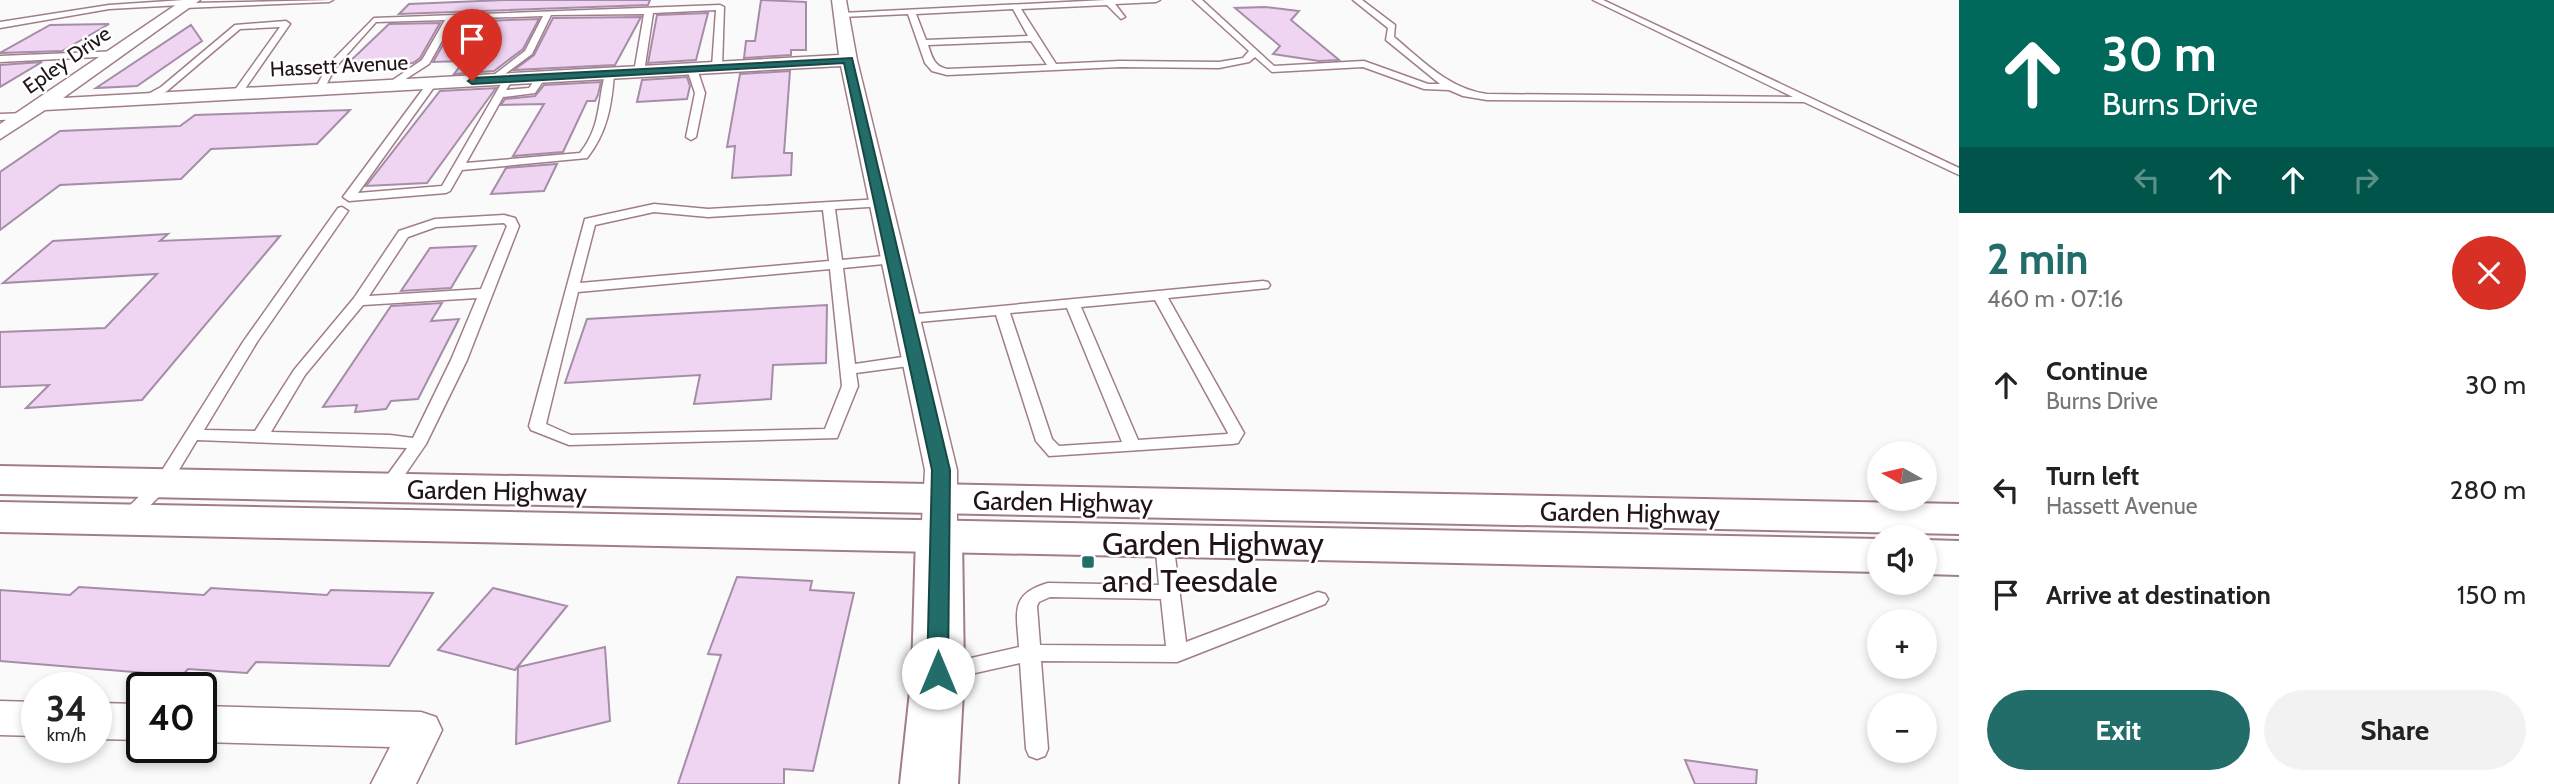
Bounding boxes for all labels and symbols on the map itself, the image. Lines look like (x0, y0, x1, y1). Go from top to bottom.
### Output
pin (442, 9, 502, 81)
street label: Epley Drive (18, 20, 115, 99)
street label: Hassett Avenue (269, 49, 409, 82)
north arrow (1867, 441, 1937, 511)
street label: Garden Highway (407, 473, 587, 509)
street label: Garden Highway (973, 484, 1153, 520)
street label: Garden Highway (1540, 495, 1720, 531)
place label: Garden Highway and Teesdale (1102, 524, 1324, 600)
marker: Garden Highway and Teesdale (1080, 554, 1096, 570)
position arrow (901, 636, 975, 710)
speed limit sign: 40 (126, 672, 217, 763)

